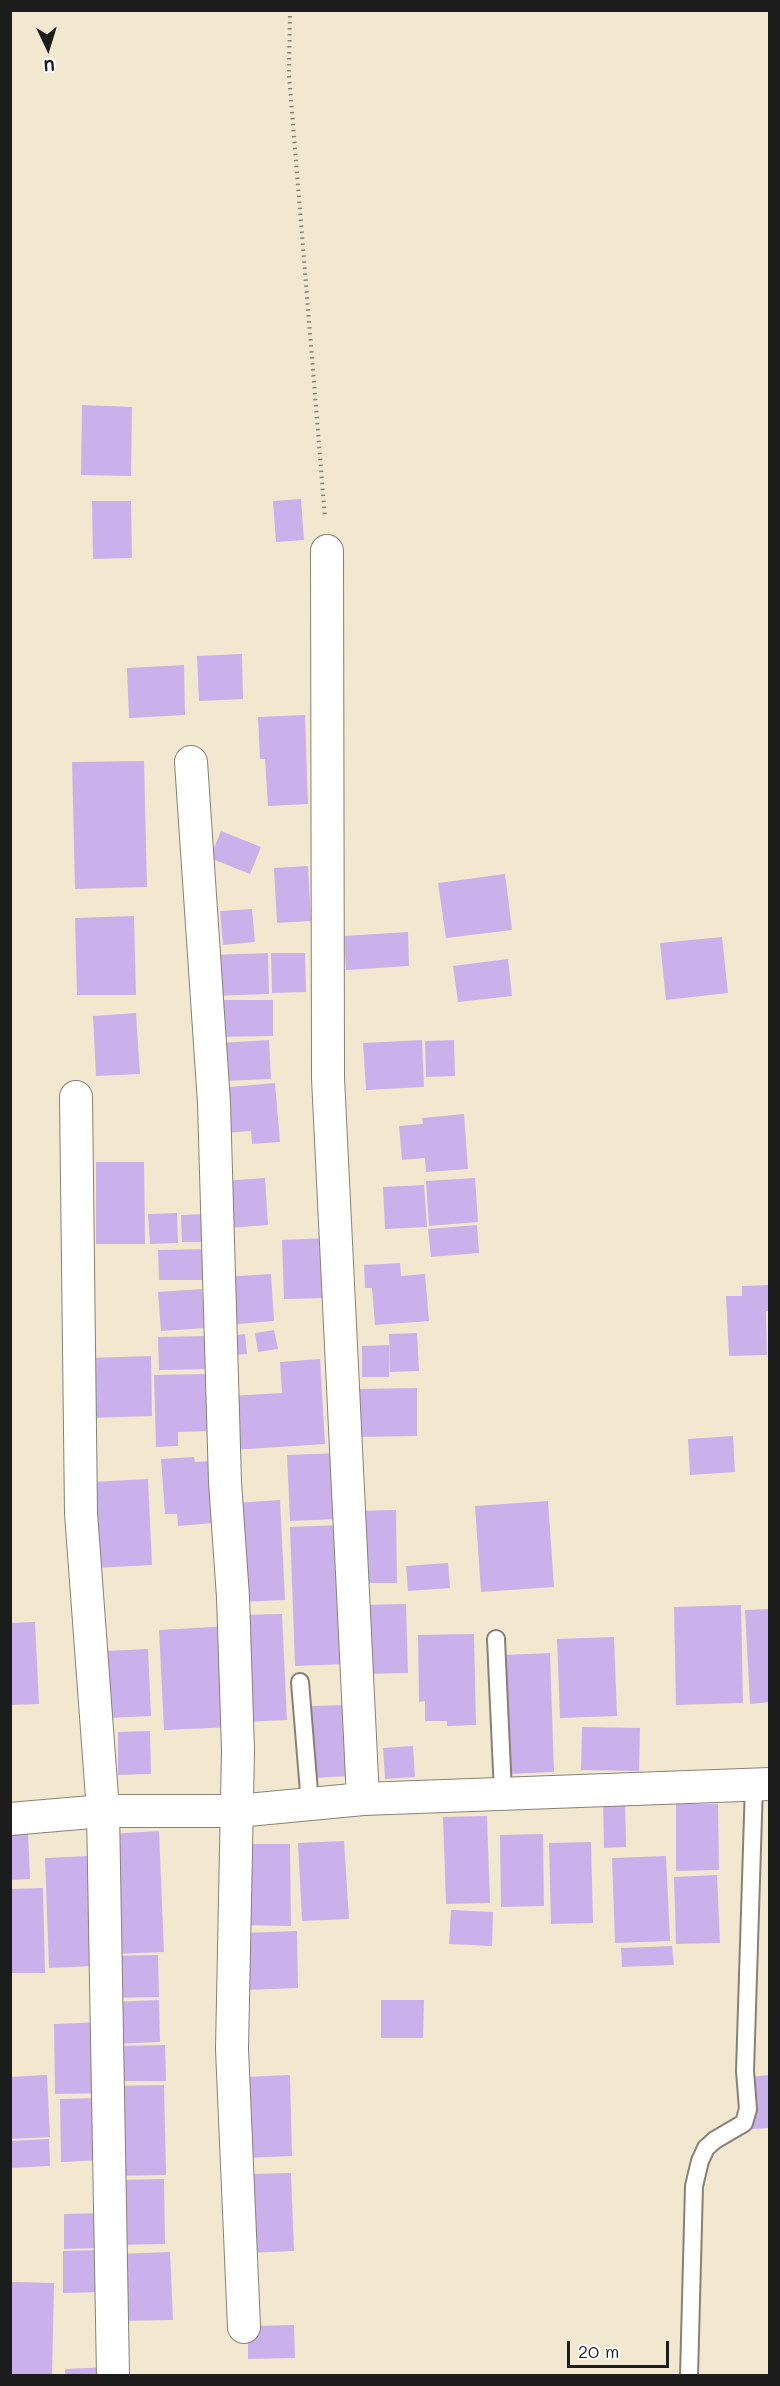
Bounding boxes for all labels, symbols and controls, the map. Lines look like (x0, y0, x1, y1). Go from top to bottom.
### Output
north arrow (18, 18, 78, 78)
text: U (43, 56, 56, 77)
scale bar (570, 2329, 672, 2367)
text: 20 m (578, 2339, 619, 2363)

